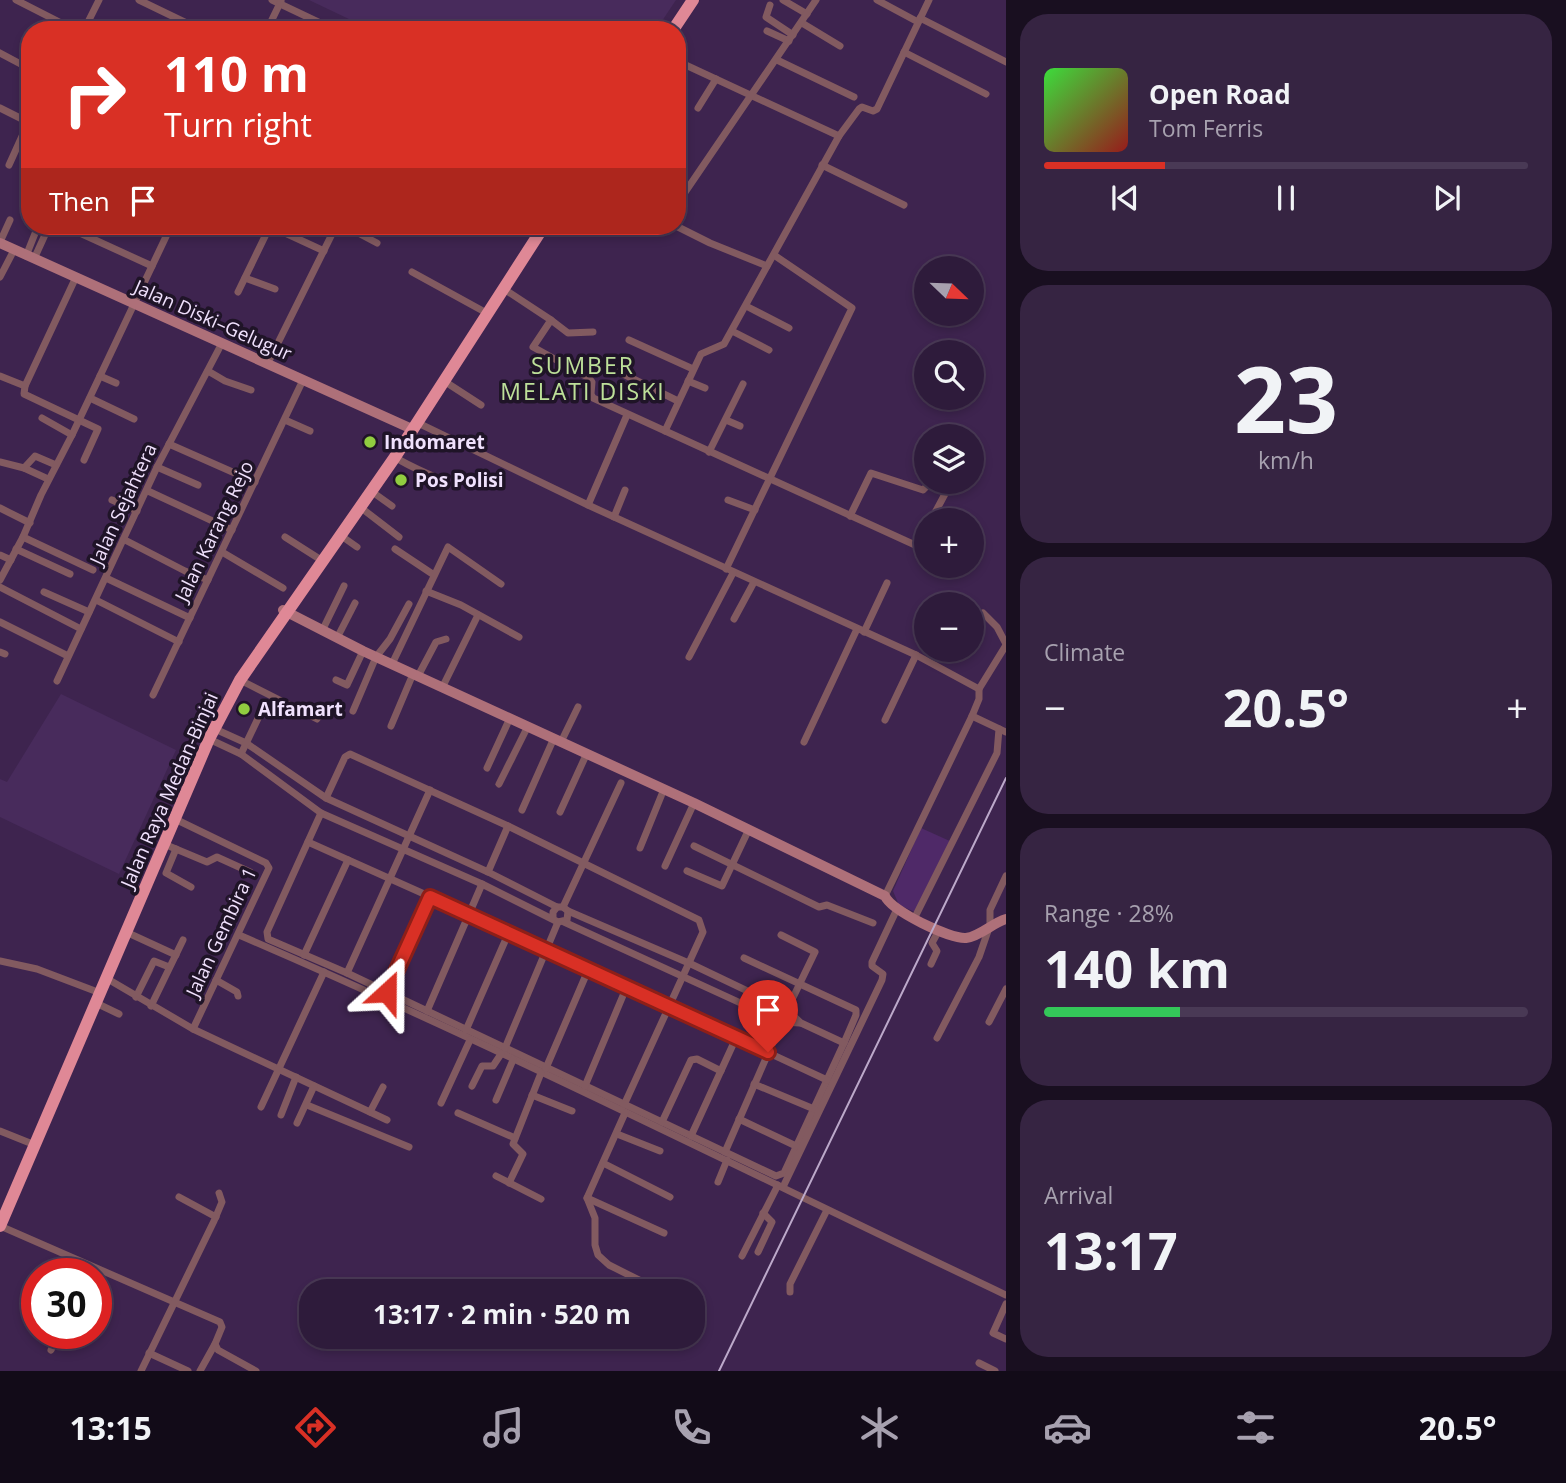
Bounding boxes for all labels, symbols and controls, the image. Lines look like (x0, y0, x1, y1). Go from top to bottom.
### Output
text: 110 m (164, 40, 309, 106)
icon: right (49, 49, 140, 140)
text: Open Road (1149, 76, 1291, 112)
text: Turn right (164, 103, 312, 146)
text: Tom Ferris (1149, 112, 1263, 144)
icon: previous (1106, 179, 1144, 217)
icon: pause (1267, 179, 1305, 217)
icon: next (1428, 179, 1466, 217)
icon: arrive (124, 182, 162, 220)
text: Then (49, 183, 110, 219)
north arrow (914, 256, 984, 326)
map controls (914, 256, 984, 662)
street label: Jalan Diski–Gelugur (128, 273, 296, 367)
text: 23 (1234, 336, 1338, 460)
button: search (914, 340, 984, 410)
district label: SUMBER MELATI DISKI (500, 349, 666, 407)
button: layers (914, 424, 984, 494)
place label: Indomaret (384, 429, 485, 455)
marker: Indomaret (362, 434, 378, 450)
street label: Jalan Sejahtera (83, 439, 163, 571)
text: km/h (1258, 444, 1314, 476)
street label: Jalan Karang Rejo (168, 456, 259, 608)
place label: Pos Polisi (415, 467, 504, 493)
marker: Pos Polisi (393, 472, 409, 488)
button: + (914, 508, 984, 578)
button: − (914, 592, 984, 662)
text: Climate (1044, 636, 1125, 668)
text: 20.5° (1223, 671, 1349, 742)
text: − (1044, 681, 1066, 733)
text: + (1506, 681, 1528, 733)
street label: Jalan Raya Medan-Binjai (113, 688, 224, 894)
place label: Alfamart (258, 696, 343, 722)
marker: Alfamart (236, 701, 252, 717)
street label: Jalan Gembira 1 (179, 863, 262, 1003)
text: Range · 28% (1044, 897, 1174, 929)
text: 140 km (1044, 932, 1230, 1003)
position arrow (350, 955, 424, 1029)
pin (738, 980, 798, 1052)
icon: arrive (749, 991, 787, 1029)
text: Arrival (1044, 1179, 1113, 1211)
text: 13:17 (1044, 1214, 1178, 1285)
speed limit sign: 30 (21, 1258, 112, 1349)
text: 13:17 · 2 min · 520 m (373, 1296, 631, 1332)
icon: directions (291, 1403, 340, 1452)
icon: music (479, 1403, 528, 1452)
icon: phone (667, 1403, 716, 1452)
icon: climate (855, 1403, 904, 1452)
icon: car (1043, 1403, 1092, 1452)
icon: filters (1231, 1403, 1280, 1452)
text: 13:15 (69, 1406, 152, 1449)
text: 20.5° (1419, 1406, 1496, 1449)

